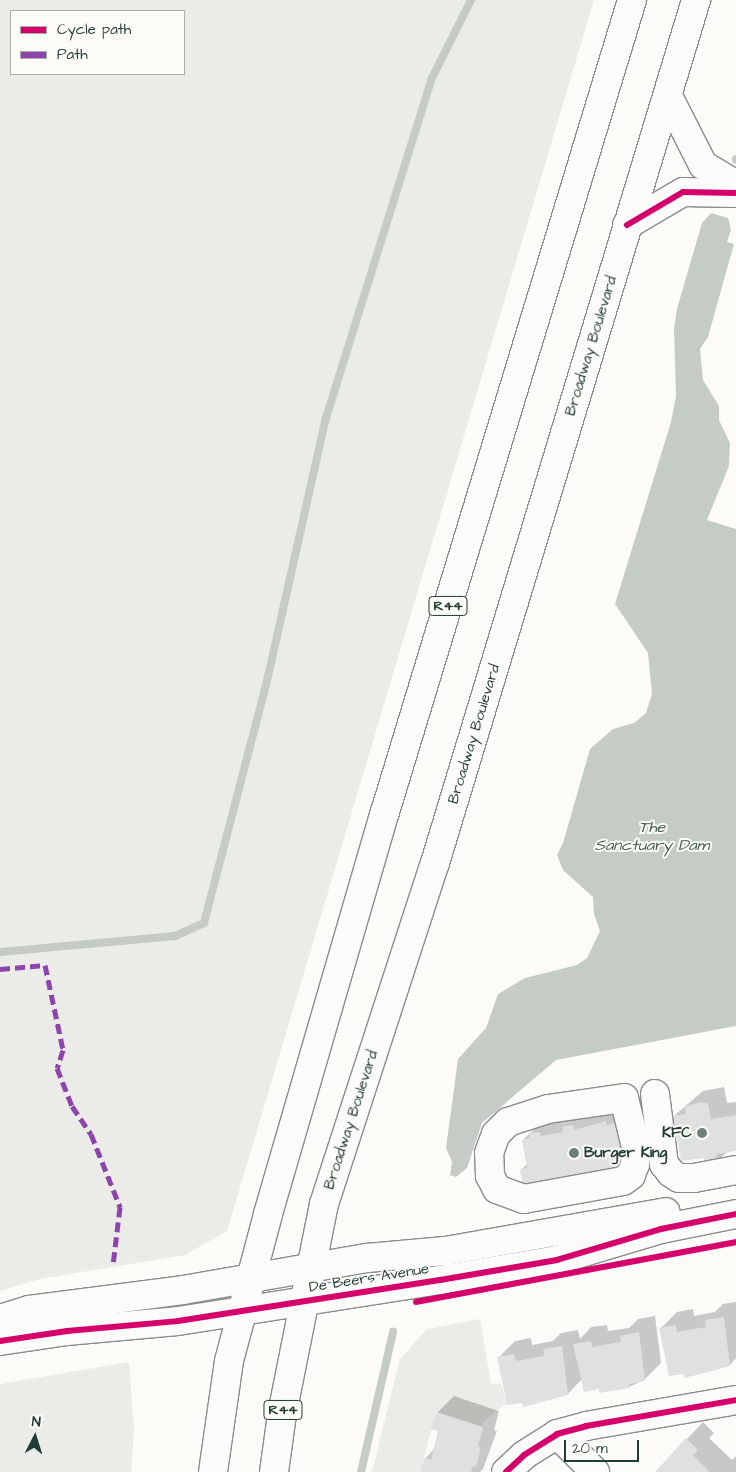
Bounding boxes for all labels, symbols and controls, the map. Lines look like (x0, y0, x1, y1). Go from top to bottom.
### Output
legend (10, 10, 185, 75)
text: Cycle path (57, 19, 131, 40)
text: Path (57, 44, 88, 65)
street label: Broadway Boulevard (561, 274, 621, 418)
road number: R44 (428, 594, 468, 618)
street label: Broadway Boulevard (444, 662, 504, 806)
water label: The Sanctuary Dam (595, 817, 709, 855)
street label: Broadway Boulevard (320, 1048, 382, 1192)
place label: KFC (662, 1124, 692, 1142)
marker: KFC (696, 1127, 708, 1139)
place label: Burger King (584, 1144, 667, 1162)
marker: Burger King (568, 1147, 580, 1159)
street label: De Beers Avenue (308, 1260, 430, 1296)
road number: R44 (263, 1398, 303, 1422)
north arrow (10, 1412, 60, 1462)
text: N (31, 1412, 42, 1432)
scale bar (566, 1430, 641, 1462)
text: 20 m (572, 1438, 608, 1459)

